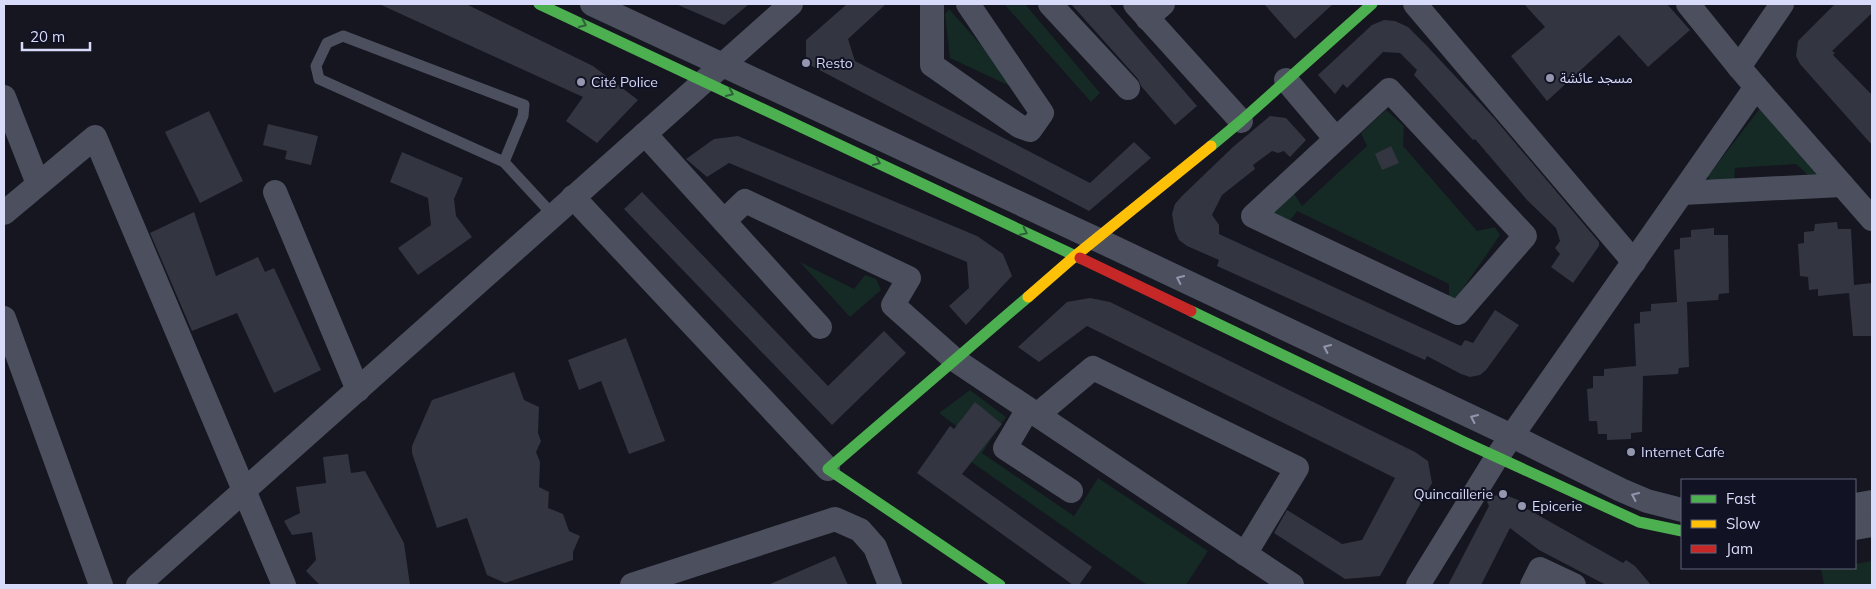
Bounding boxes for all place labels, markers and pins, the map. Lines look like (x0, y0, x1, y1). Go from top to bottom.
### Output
place label: Resto (816, 54, 853, 72)
marker: Resto (800, 57, 812, 69)
place label: مسجد عائشة (1560, 69, 1633, 87)
marker: مسجد عائشة (1544, 72, 1556, 84)
place label: Cité Police (591, 73, 658, 91)
marker: Cité Police (575, 76, 587, 88)
place label: Internet Cafe (1641, 443, 1725, 461)
marker: Internet Cafe (1625, 446, 1637, 458)
place label: Quincaillerie (1414, 485, 1493, 503)
marker: Quincaillerie (1497, 488, 1509, 500)
place label: Epicerie (1532, 497, 1582, 515)
marker: Epicerie (1516, 500, 1528, 512)

